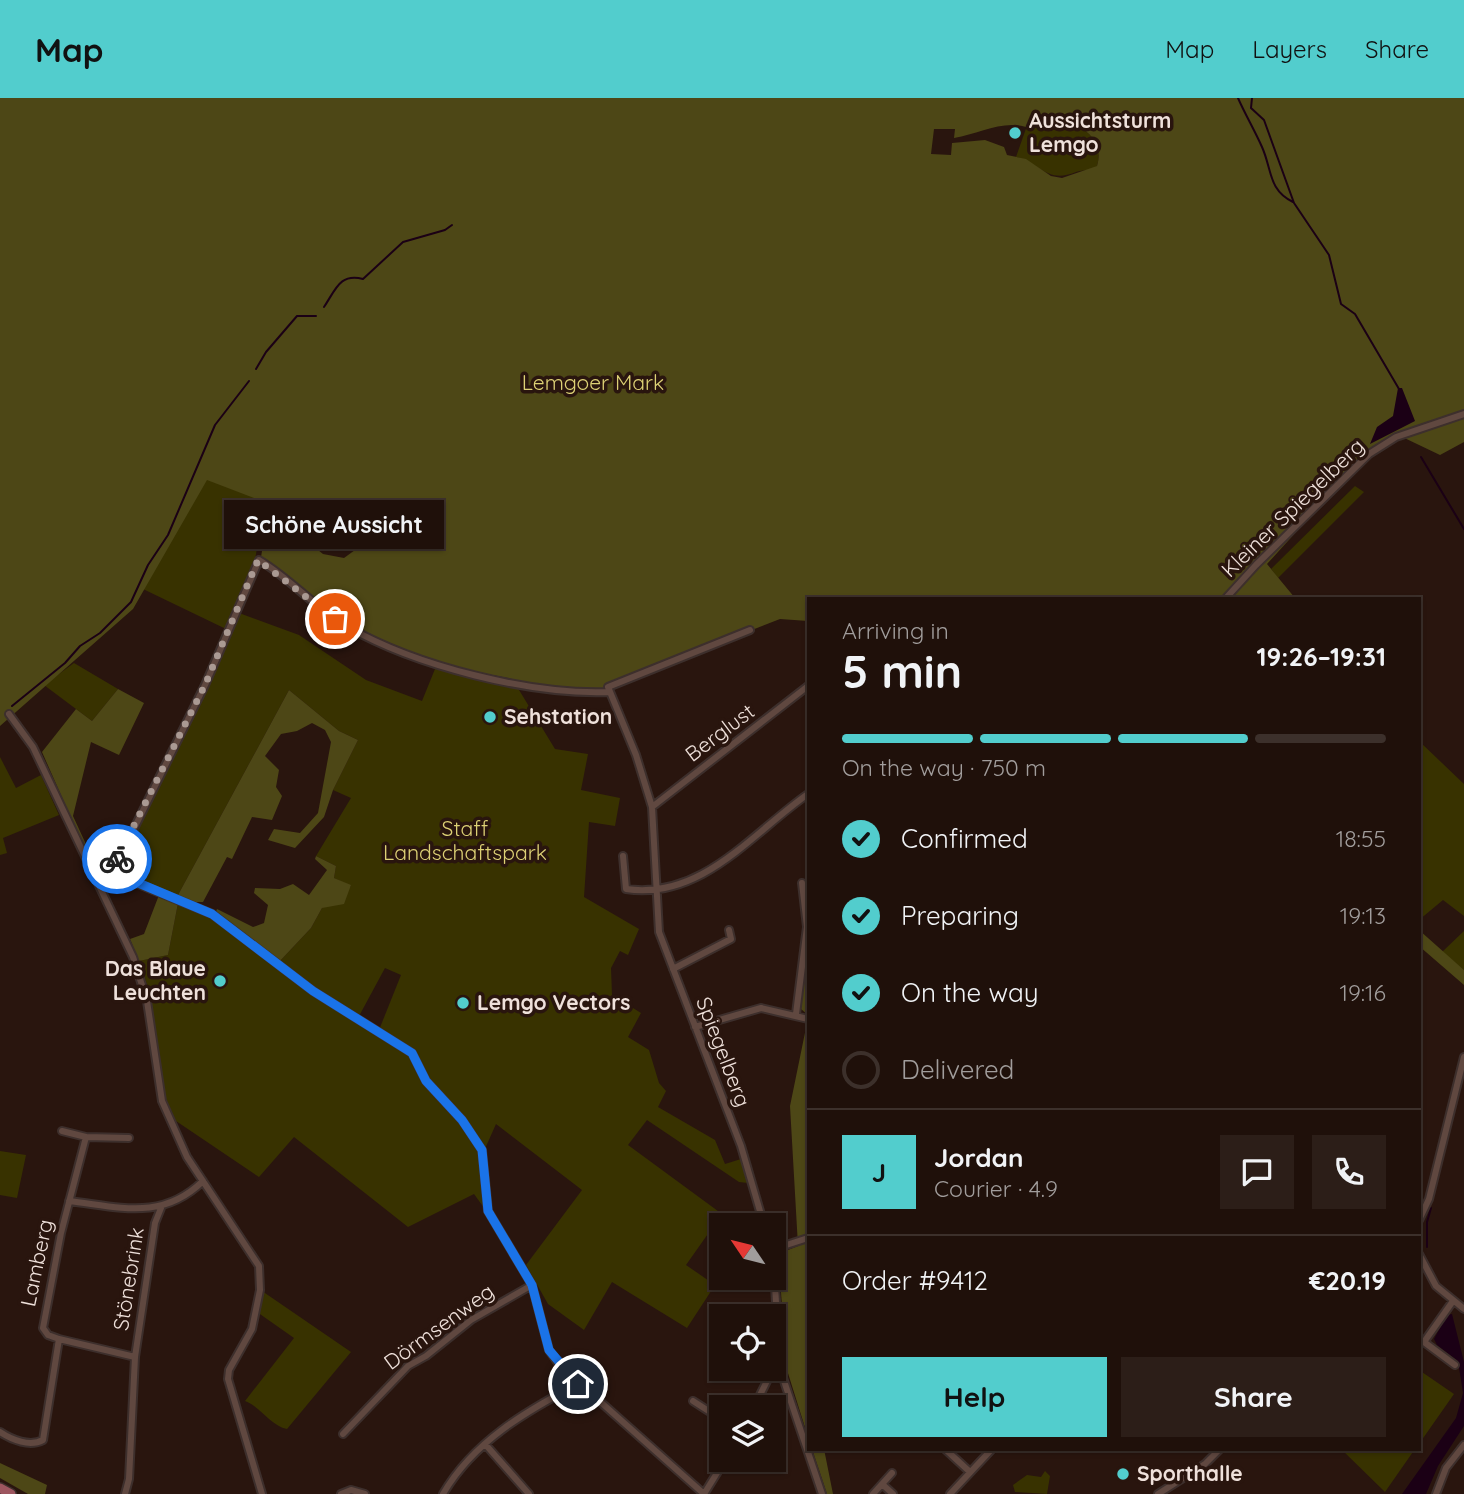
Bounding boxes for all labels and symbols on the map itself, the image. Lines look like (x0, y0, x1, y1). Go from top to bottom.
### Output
place label: Aussichtsturm Lemgo (1029, 107, 1172, 157)
marker: Aussichtsturm Lemgo (1007, 125, 1023, 141)
park label: Lemgoer Mark (522, 369, 664, 395)
street label: Kleiner Spiegelberg (1215, 432, 1369, 582)
callout: Schöne Aussicht (225, 500, 445, 549)
pin (305, 589, 365, 649)
street label: Berglust (680, 698, 759, 767)
place label: Sehstation (504, 703, 612, 729)
marker: Sehstation (482, 709, 498, 725)
park label: Staff Landschaftspark (383, 815, 547, 865)
courier (82, 824, 152, 894)
place label: Das Blaue Leuchten (105, 955, 206, 1005)
marker: Das Blaue Leuchten (212, 973, 228, 989)
place label: Lemgo Vectors (477, 989, 630, 1015)
street label: Spiegelberg (691, 993, 757, 1110)
marker: Lemgo Vectors (455, 995, 471, 1011)
north arrow (709, 1213, 786, 1290)
street label: Lamberg (14, 1217, 58, 1309)
street label: Stönebrink (107, 1225, 149, 1332)
street label: Dörmsenweg (378, 1278, 498, 1375)
pin (548, 1354, 608, 1414)
place label: Sporthalle (1137, 1460, 1243, 1486)
marker: Sporthalle (1115, 1466, 1131, 1482)

